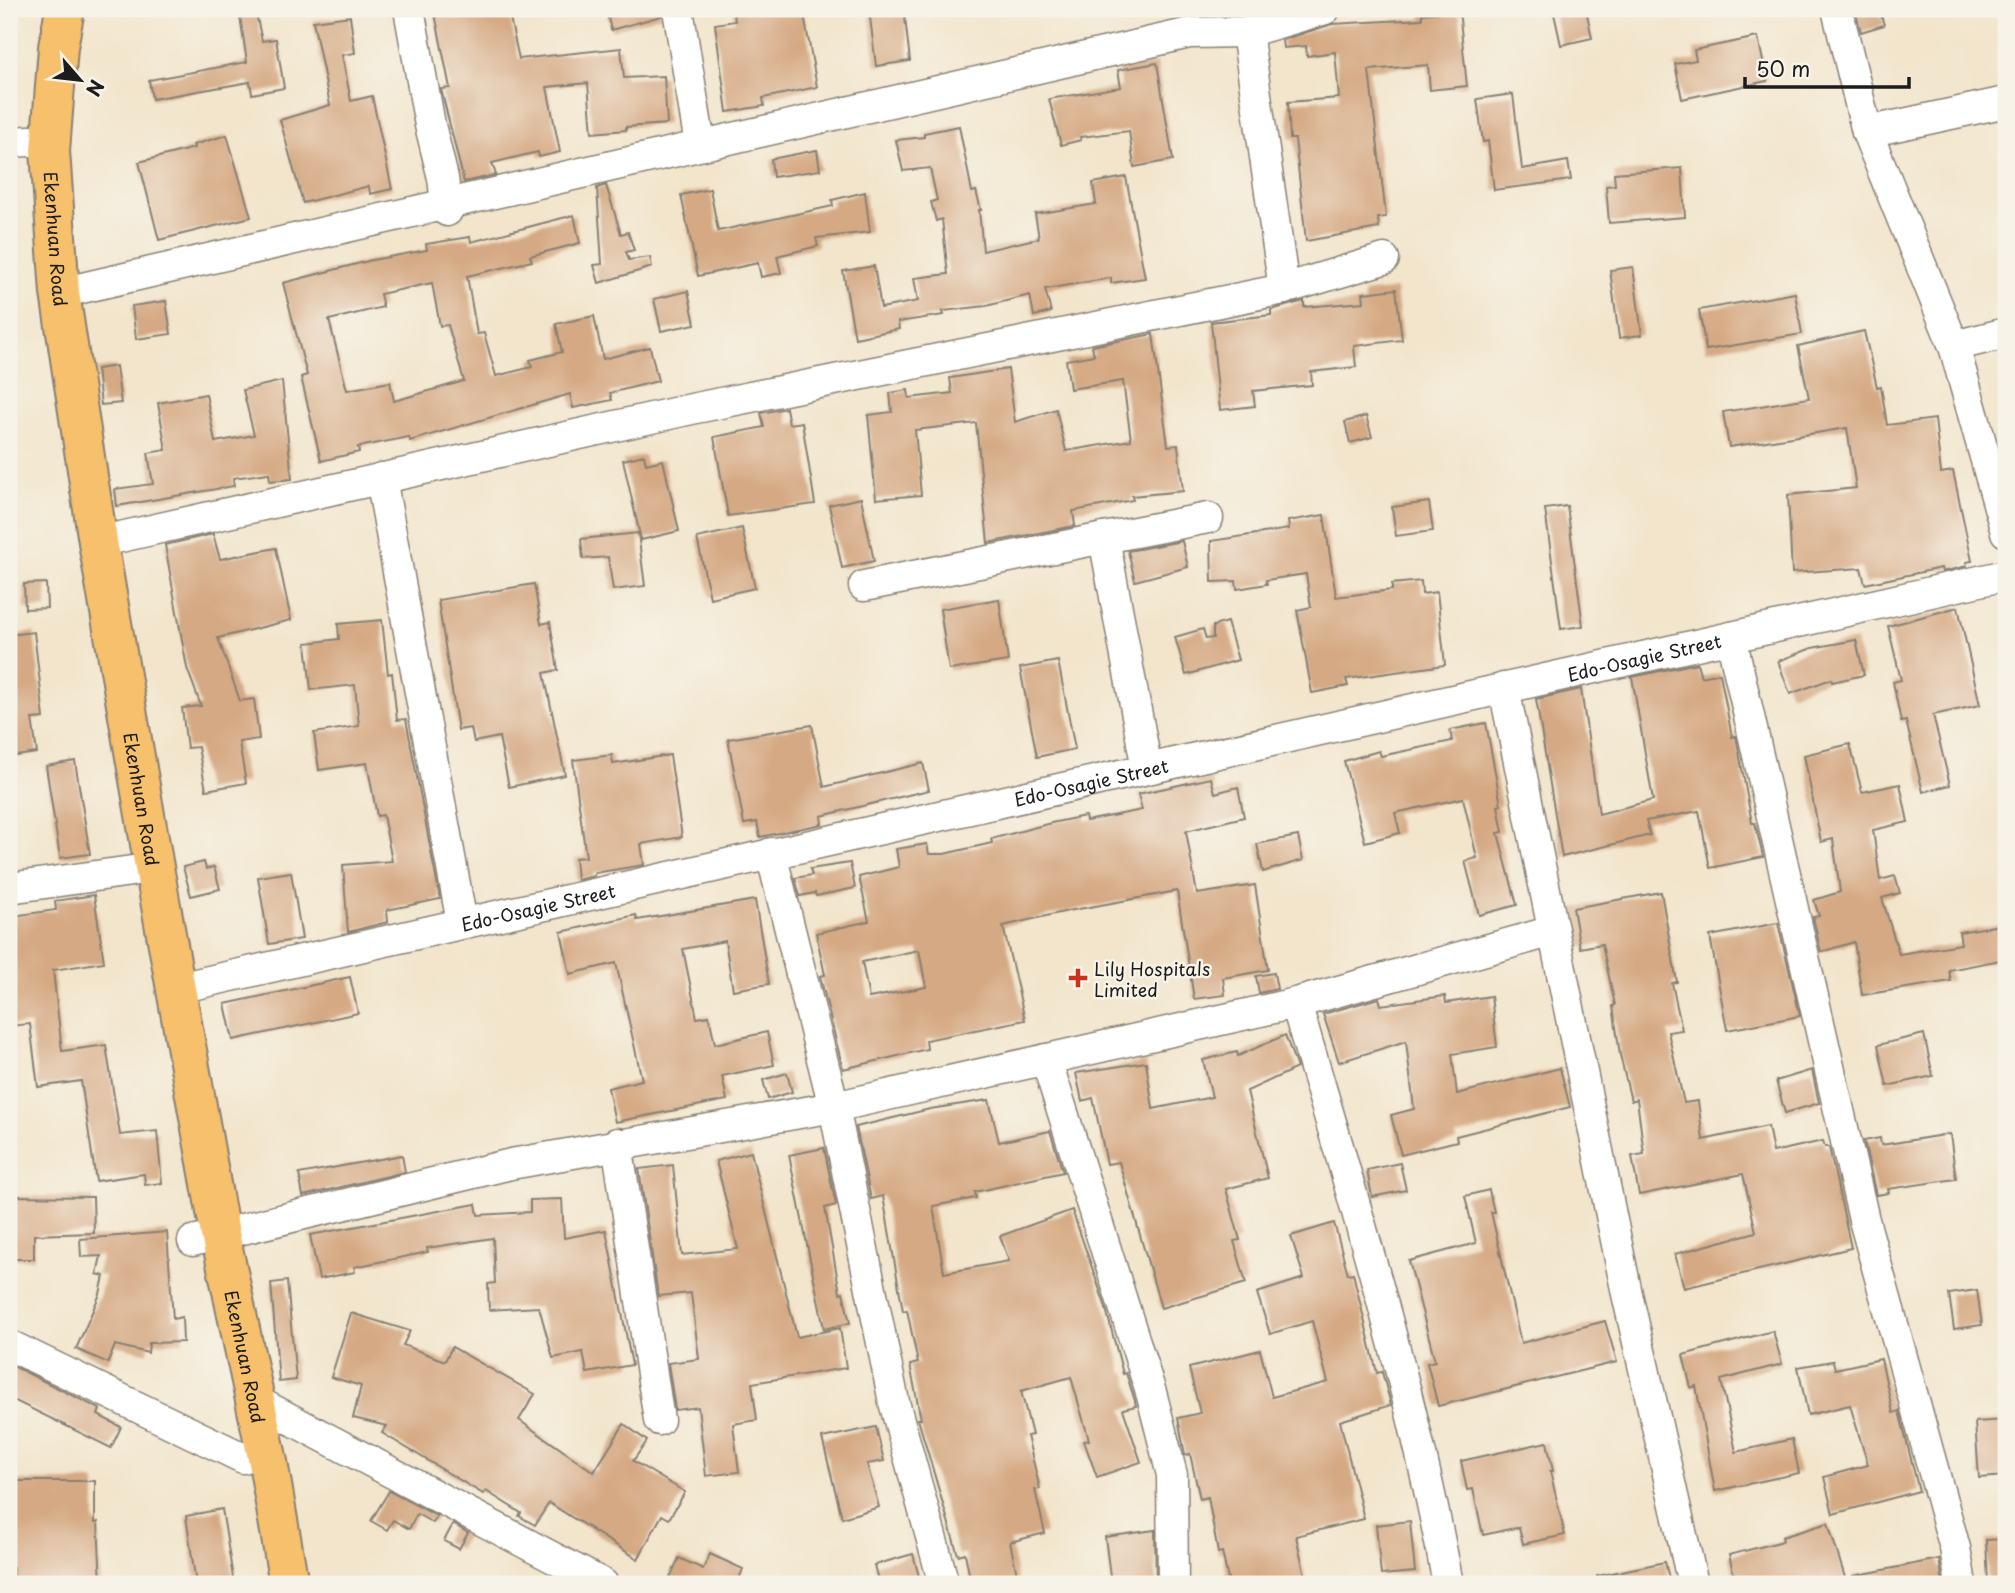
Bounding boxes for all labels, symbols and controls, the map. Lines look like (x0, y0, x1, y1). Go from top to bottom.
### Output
north arrow (46, 46, 116, 116)
scale bar (1745, 46, 1910, 90)
text: 50 m (1756, 52, 1810, 84)
text: N (80, 75, 112, 102)
street label: Ekenhuan Road (38, 170, 75, 308)
street label: Edo-Osagie Street (1564, 626, 1724, 687)
street label: Ekenhuan Road (118, 730, 167, 868)
street label: Edo-Osagie Street (1011, 751, 1171, 812)
street label: Edo-Osagie Street (458, 876, 618, 937)
place label: Lily Hospitals Limited (1094, 955, 1210, 1003)
marker: Lily Hospitals Limited (1068, 968, 1088, 988)
street label: Ekenhuan Road (219, 1288, 273, 1425)

